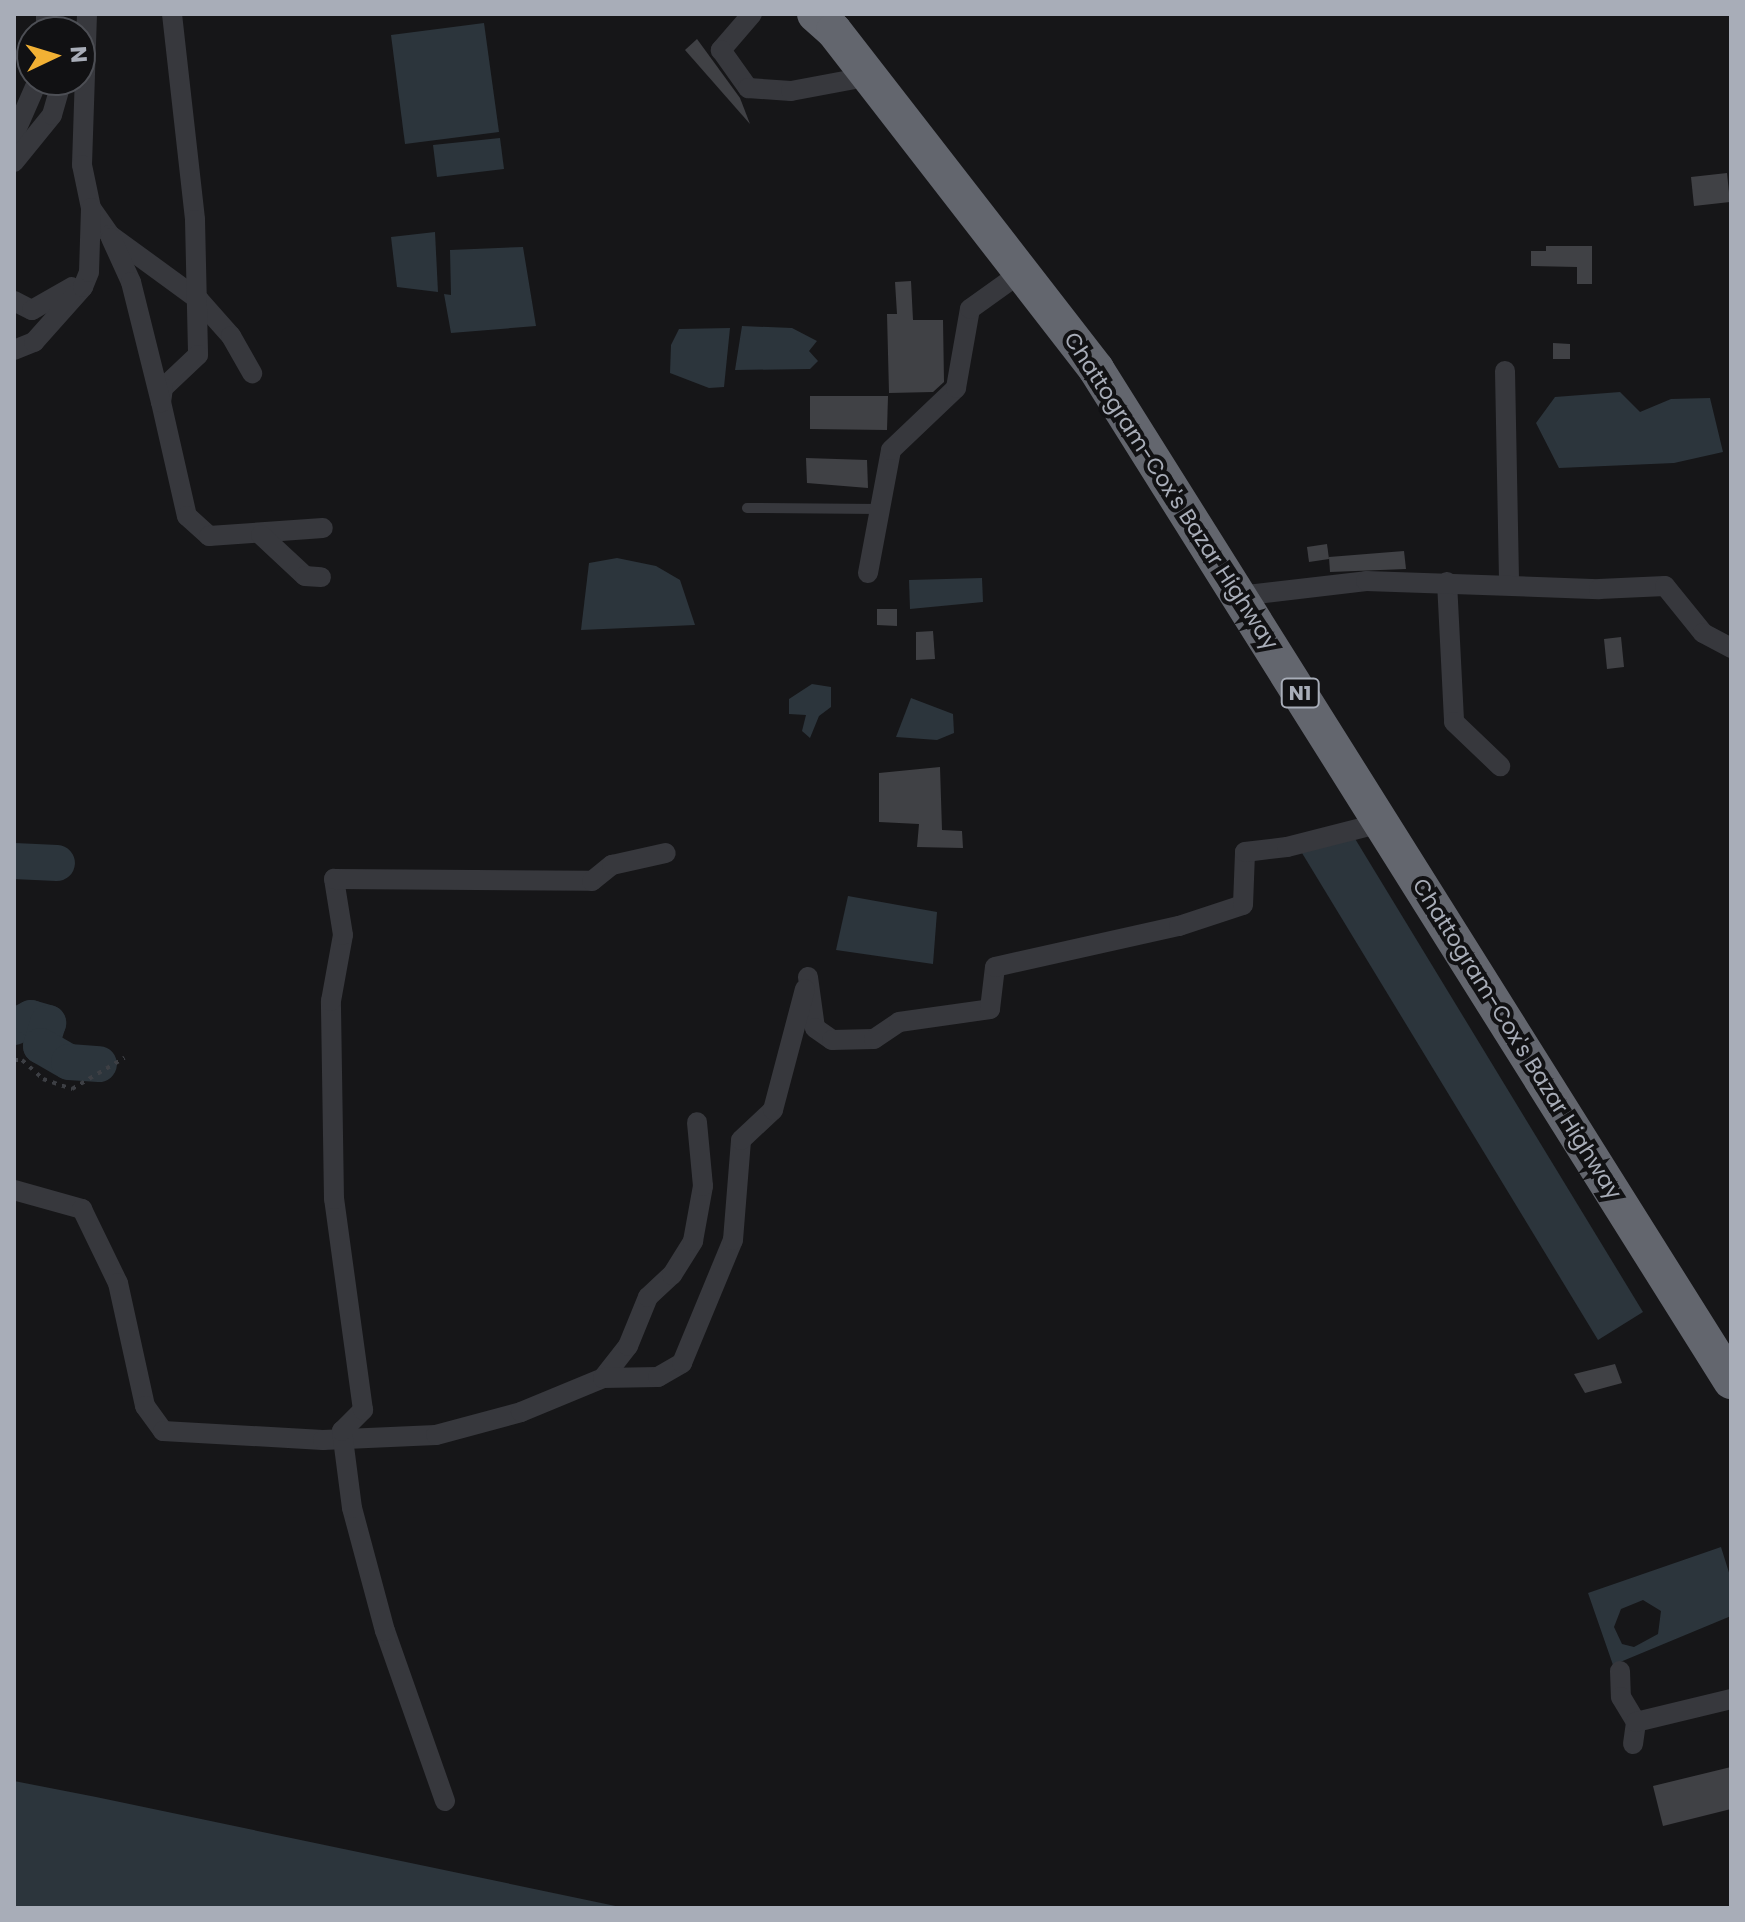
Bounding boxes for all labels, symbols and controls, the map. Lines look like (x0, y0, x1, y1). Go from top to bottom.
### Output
north arrow (16, 16, 96, 96)
text: N (62, 45, 94, 64)
street label: Chattogram-Cox's Bazar Highway (1058, 327, 1284, 655)
road number: N1 (1280, 677, 1320, 709)
street label: Chattogram-Cox's Bazar Highway (1407, 874, 1627, 1204)

